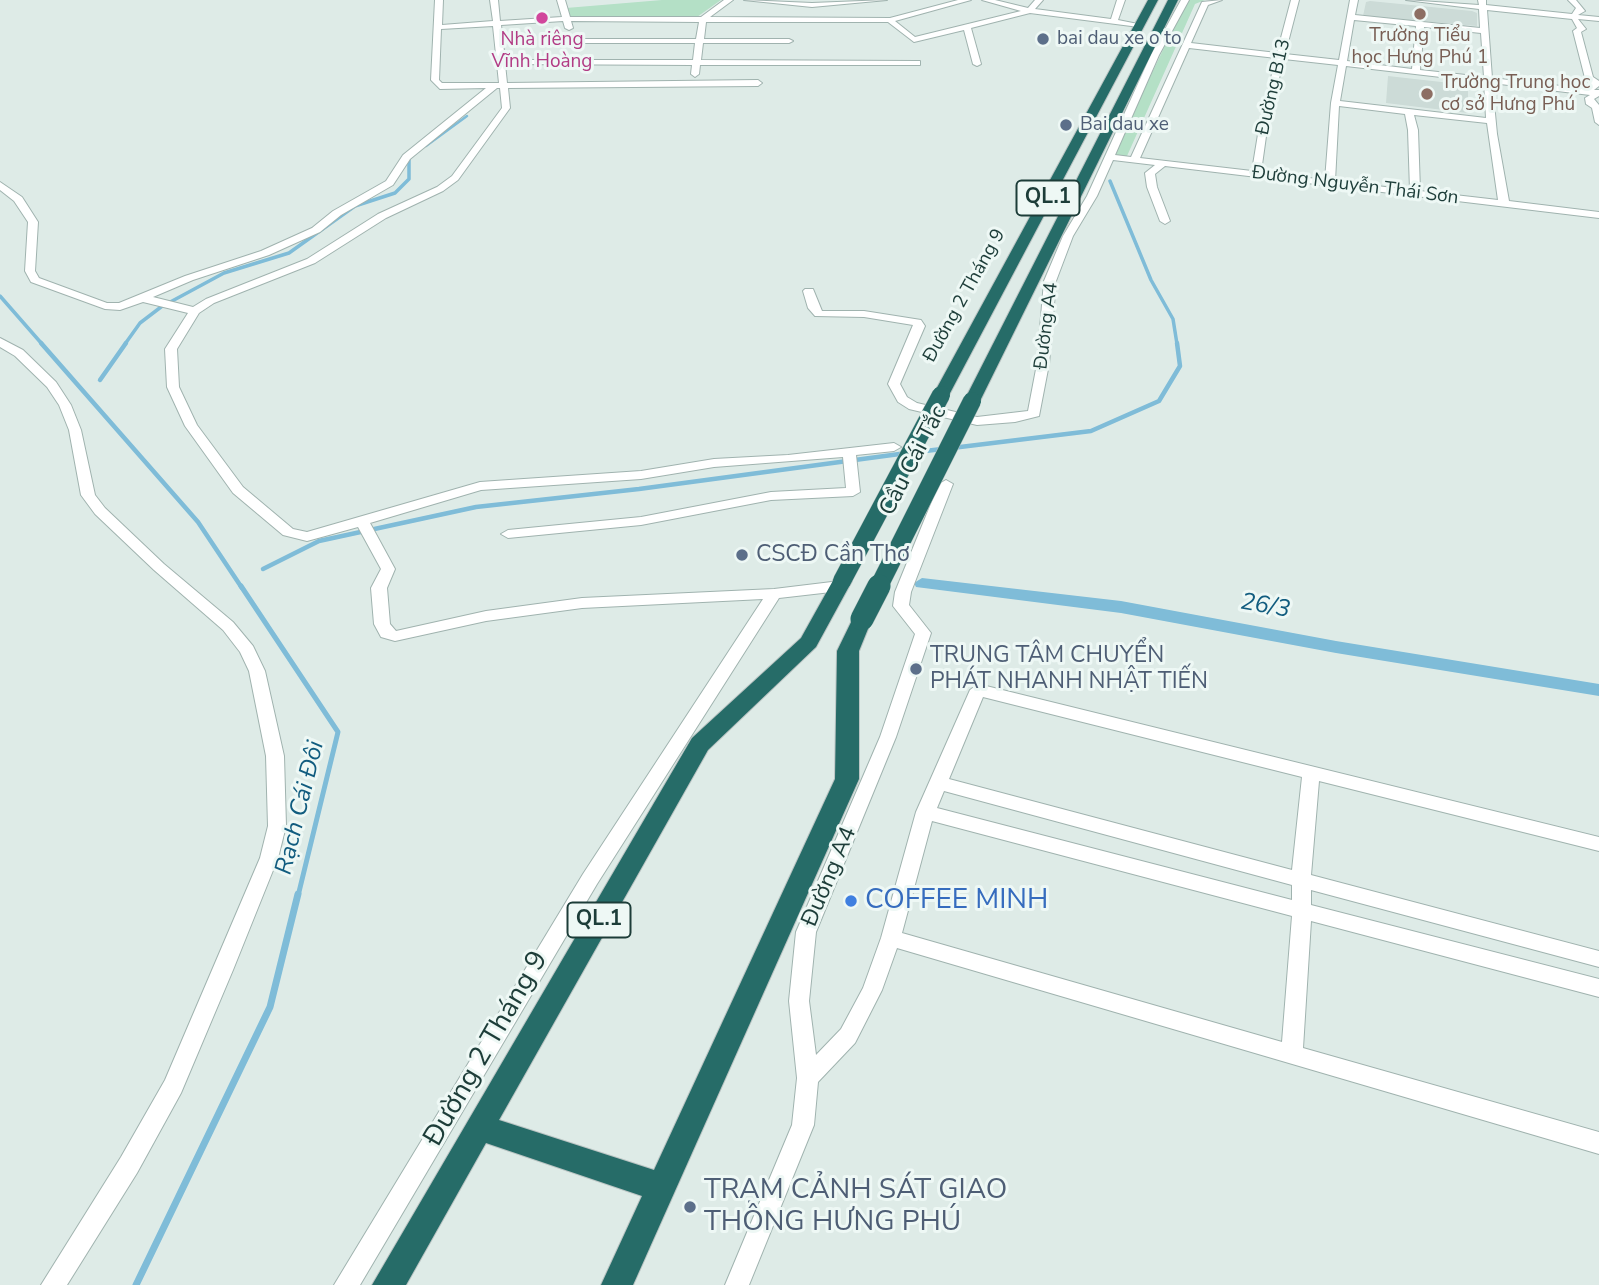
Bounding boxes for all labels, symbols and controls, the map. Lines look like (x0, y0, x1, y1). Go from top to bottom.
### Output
marker: Trường Tiểu học Hưng Phú 1 (1412, 6, 1428, 22)
marker: Nhà riêng Vĩnh Hoàng (534, 10, 550, 26)
place label: Trường Tiểu học Hưng Phú 1 (1352, 25, 1488, 69)
place label: bai dau xe o to (1057, 28, 1181, 50)
place label: Nhà riêng Vĩnh Hoàng (492, 29, 592, 73)
marker: bai dau xe o to (1035, 31, 1051, 47)
street label: Đường B13 (1252, 37, 1296, 137)
place label: Trường Trung học cơ sở Hưng Phú (1441, 72, 1590, 116)
marker: Trường Trung học cơ sở Hưng Phú (1419, 86, 1435, 102)
place label: Bai dau xe (1080, 114, 1169, 136)
marker: Bai dau xe (1058, 117, 1074, 133)
street label: Đường Nguyễn Thái Sơn (1250, 162, 1460, 210)
road number: QL.1 (1016, 180, 1080, 216)
street label: Đường 2 Tháng 9 (919, 225, 1011, 367)
street label: Đường A4 (1030, 281, 1064, 371)
street label: Cầu Cái Tắc (875, 401, 953, 521)
place label: CSCĐ Cần Thơ (756, 541, 910, 569)
marker: CSCĐ Cần Thơ (734, 547, 750, 563)
water label: 26/3 (1238, 588, 1292, 626)
place label: TRUNG TÂM CHUYỂN PHÁT NHANH NHẬT TIẾN (930, 642, 1208, 696)
marker: TRUNG TÂM CHUYỂN PHÁT NHANH NHẬT TIẾN (908, 661, 924, 677)
water label: Rạch Cái Đôi (271, 738, 331, 878)
street label: Đường A4 (797, 823, 863, 931)
place label: COFFEE MINH (865, 884, 1048, 918)
marker: COFFEE MINH (843, 893, 859, 909)
road number: QL.1 (568, 902, 630, 937)
street label: Đường 2 Tháng 9 (418, 946, 556, 1152)
place label: TRẠM CẢNH SÁT GIAO THÔNG HƯNG PHÚ (704, 1174, 1007, 1240)
marker: TRẠM CẢNH SÁT GIAO THÔNG HƯNG PHÚ (682, 1199, 698, 1215)

